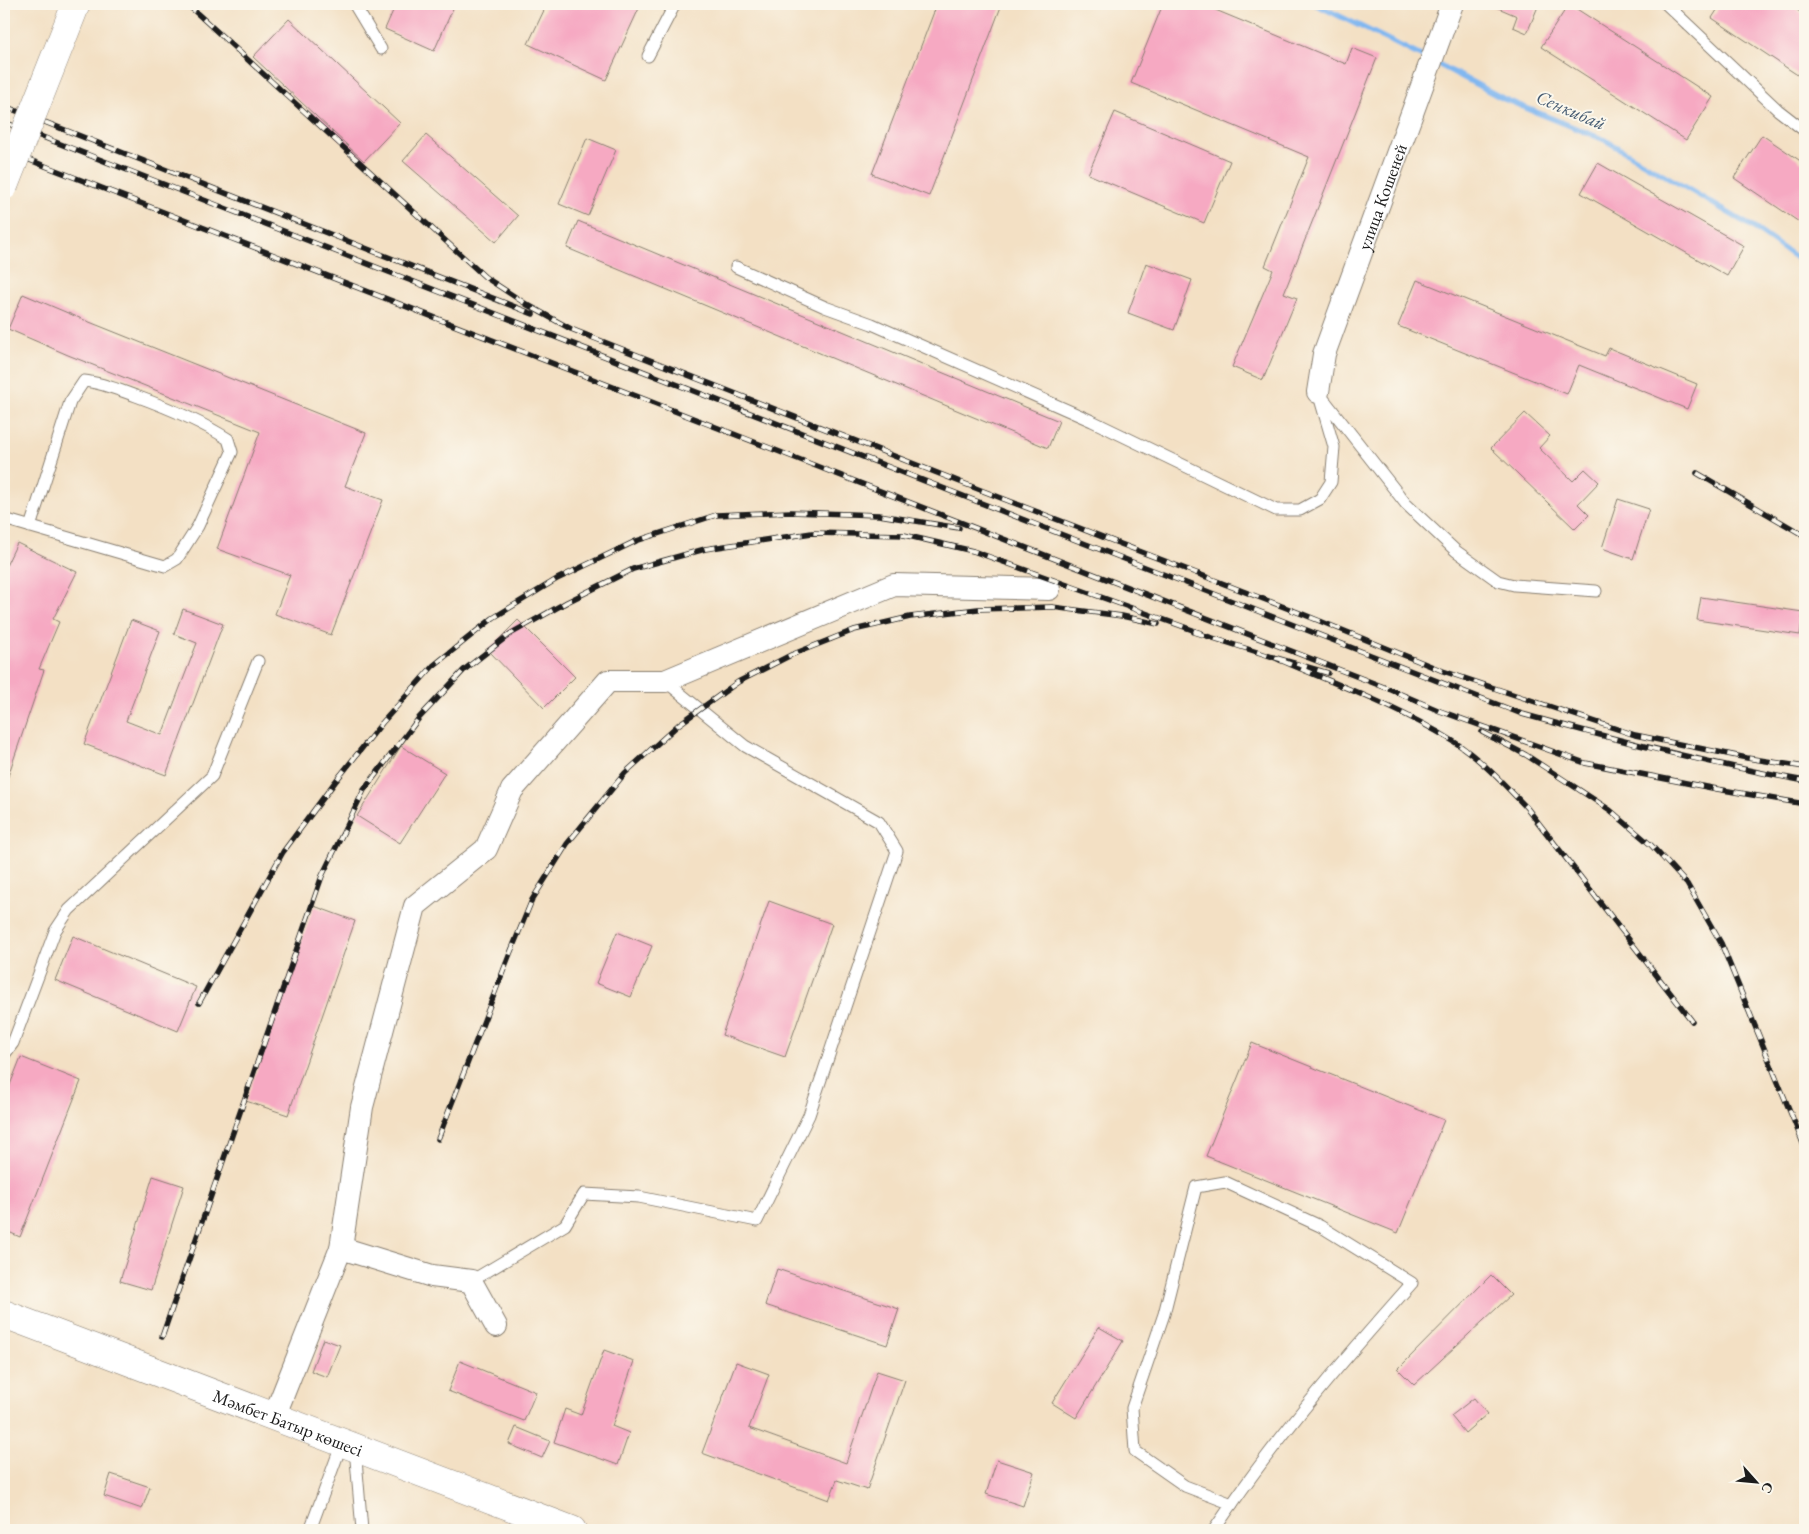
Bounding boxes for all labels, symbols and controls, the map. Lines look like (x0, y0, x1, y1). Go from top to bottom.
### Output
water label: Сенкибай (1532, 84, 1610, 136)
street label: улица Кошеней (1352, 140, 1412, 253)
street label: Мәмбет Батыр көшесі (210, 1383, 367, 1461)
north arrow (1732, 1456, 1782, 1506)
text: С (1757, 1479, 1778, 1496)

